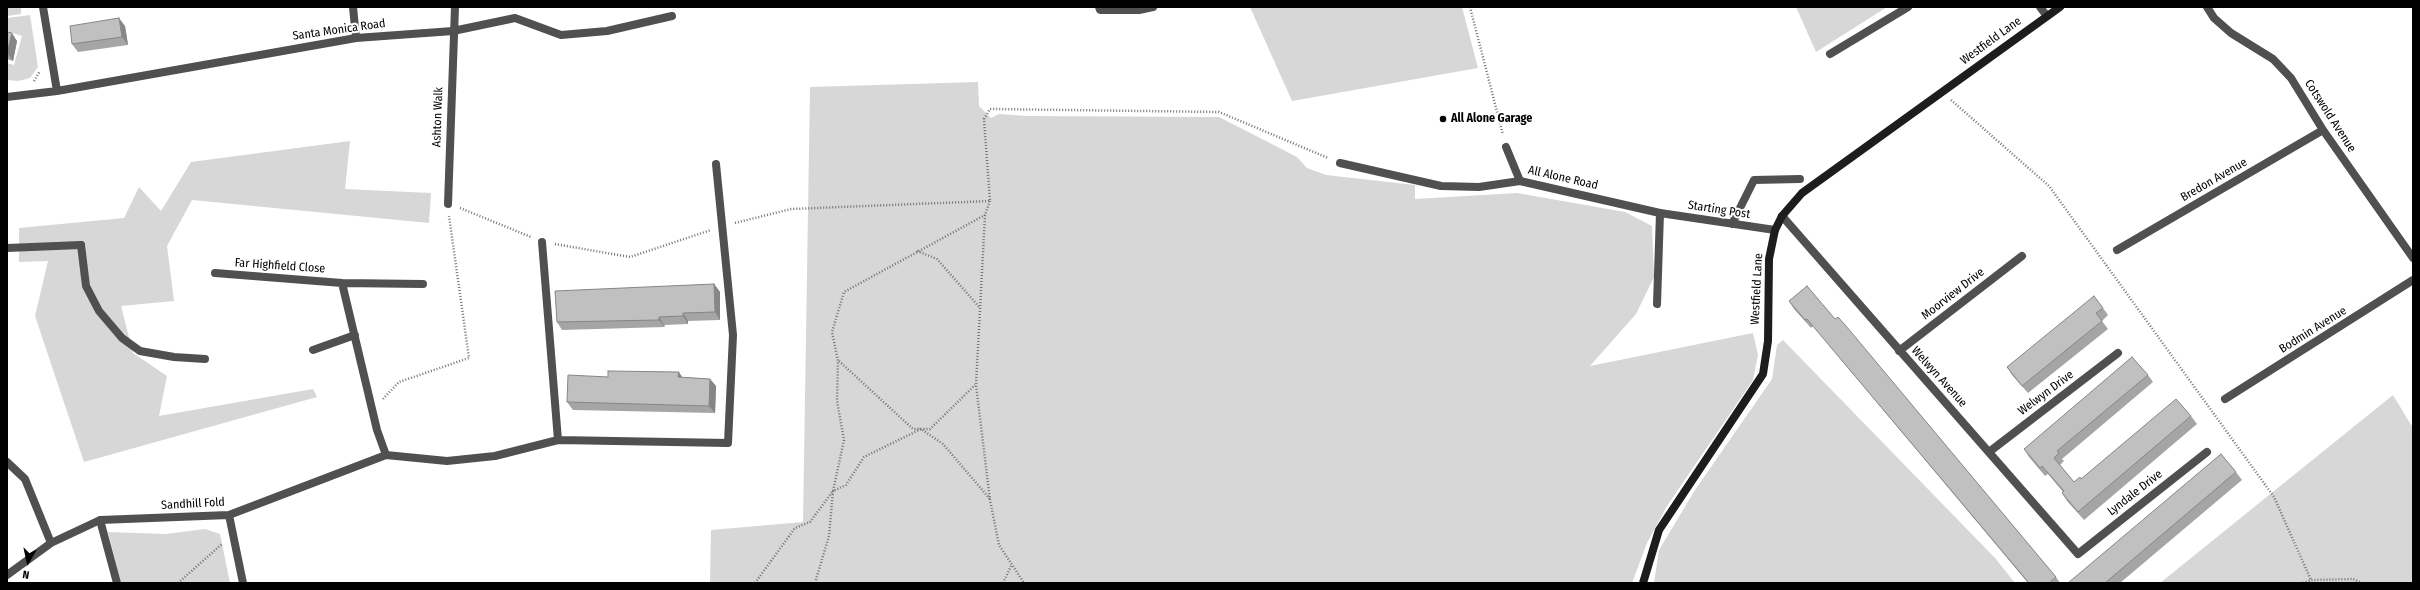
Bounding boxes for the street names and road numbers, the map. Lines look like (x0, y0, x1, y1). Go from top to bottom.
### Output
street label: Westfield Lane (1958, 14, 2024, 68)
street label: Santa Monica Road (292, 16, 386, 44)
street label: Cotswold Avenue (2301, 77, 2359, 155)
street label: Ashton Walk (430, 87, 446, 147)
street label: Bredon Avenue (2178, 155, 2250, 205)
street label: All Alone Road (1527, 163, 1599, 193)
street label: Starting Post (1687, 198, 1751, 222)
street label: Westfield Lane (1748, 253, 1766, 325)
street label: Far Highfield Close (234, 256, 326, 276)
street label: Moorview Drive (1919, 265, 1987, 323)
street label: Bodmin Avenue (2277, 304, 2349, 356)
street label: Welwyn Avenue (1908, 344, 1970, 410)
street label: Welwyn Drive (2015, 367, 2077, 419)
street label: Lyndale Drive (2105, 467, 2165, 519)
street label: Sandhill Fold (161, 495, 225, 513)

